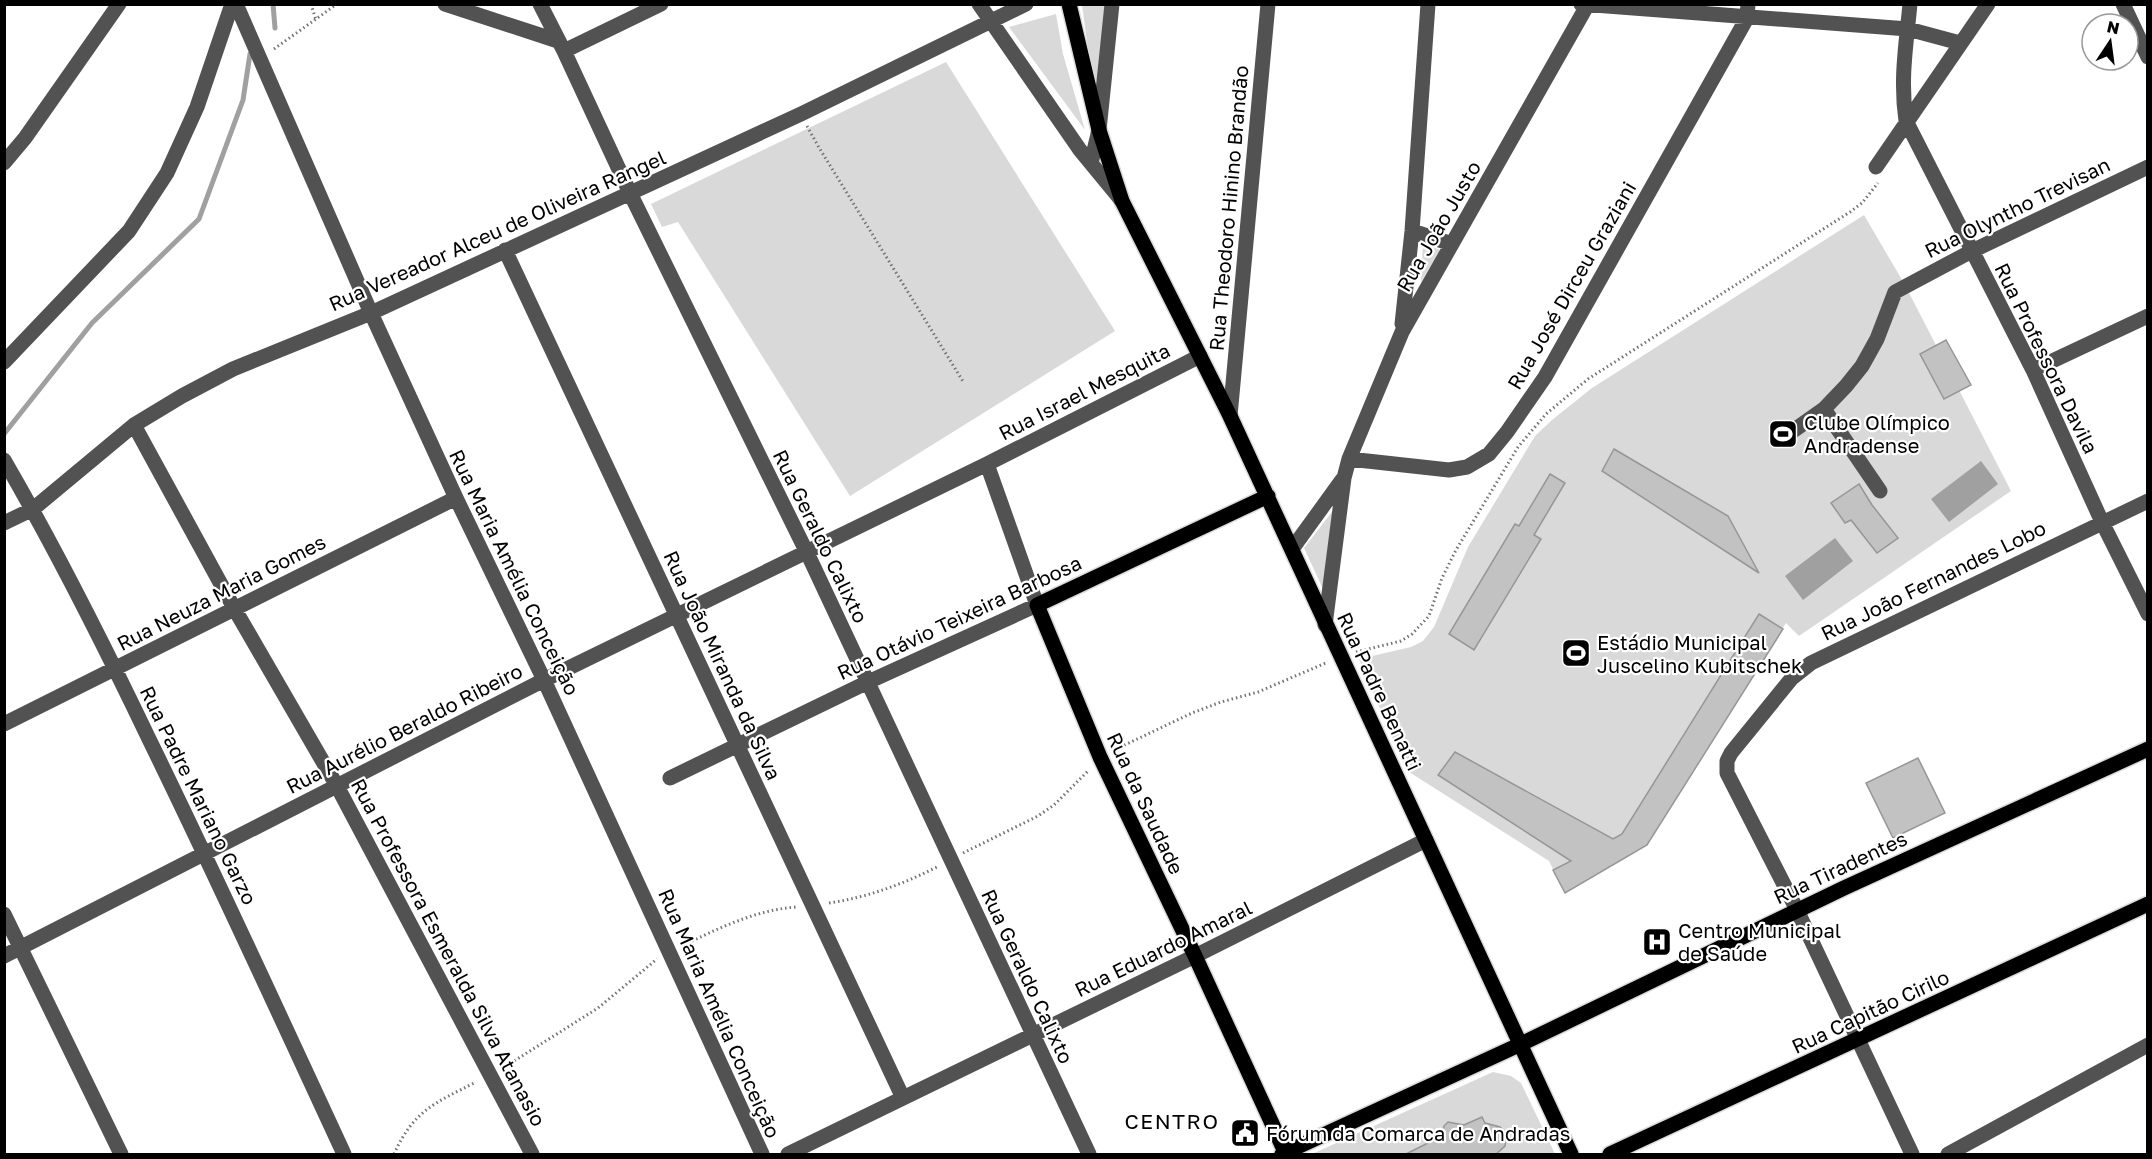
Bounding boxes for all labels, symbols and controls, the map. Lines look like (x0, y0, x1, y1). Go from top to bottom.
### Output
north arrow (2080, 12, 2140, 72)
text: N (2105, 16, 2122, 38)
street label: Rua Theodoro Hinino Brandão (1204, 64, 1252, 352)
street label: Rua Vereador Alceu de Oliveira Rangel (325, 145, 669, 315)
street label: Rua Olyntho Trevisan (1920, 152, 2114, 262)
street label: Rua João Justo (1391, 156, 1485, 296)
street label: Rua José Dirceu Graziani (1502, 177, 1640, 393)
street label: Rua Professora Davila (1990, 259, 2104, 457)
street label: Rua Israel Mesquita (994, 337, 1174, 445)
place label: Clube Olímpico Andradense (1804, 410, 1950, 457)
sports icon: Clube Olímpico Andradense (1767, 418, 1799, 450)
street label: Rua Maria Amélia Conceição (445, 445, 585, 699)
street label: Rua Geraldo Calixto (769, 445, 873, 627)
street label: Rua João Fernandes Lobo (1817, 515, 2049, 645)
street label: Rua Neuza Maria Gomes (113, 529, 329, 655)
street label: Rua João Miranda da Silva (659, 547, 787, 783)
street label: Rua Otávio Teixeira Barbosa (833, 550, 1085, 684)
street label: Rua Padre Benatti (1333, 608, 1427, 774)
place label: Estádio Municipal Juscelino Kubitschek (1597, 630, 1802, 677)
sports icon: Estádio Municipal Juscelino Kubitschek (1560, 637, 1592, 669)
street label: Rua Aurélio Beraldo Ribeiro (282, 658, 526, 798)
street label: Rua Padre Mariano Garzo (136, 682, 262, 908)
street label: Rua da Saudade (1103, 728, 1189, 878)
street label: Rua Professora Esmeralda Silva Atanasio (347, 774, 551, 1130)
street label: Rua Tiradentes (1769, 826, 1911, 908)
street label: Rua Maria Amélia Conceição (654, 885, 786, 1141)
street label: Rua Geraldo Calixto (977, 885, 1079, 1067)
street label: Rua Eduardo Amaral (1071, 895, 1255, 1001)
place label: Centro Municipal de Saúde (1678, 918, 1841, 965)
hospital icon: Centro Municipal de Saúde (1641, 926, 1673, 958)
street label: Rua Capitão Cirilo (1788, 964, 1952, 1058)
district label: CENTRO (1125, 1108, 1219, 1134)
public building icon: Fórum da Comarca de Andradas (1229, 1117, 1261, 1149)
place label: Fórum da Comarca de Andradas (1266, 1121, 1570, 1145)

